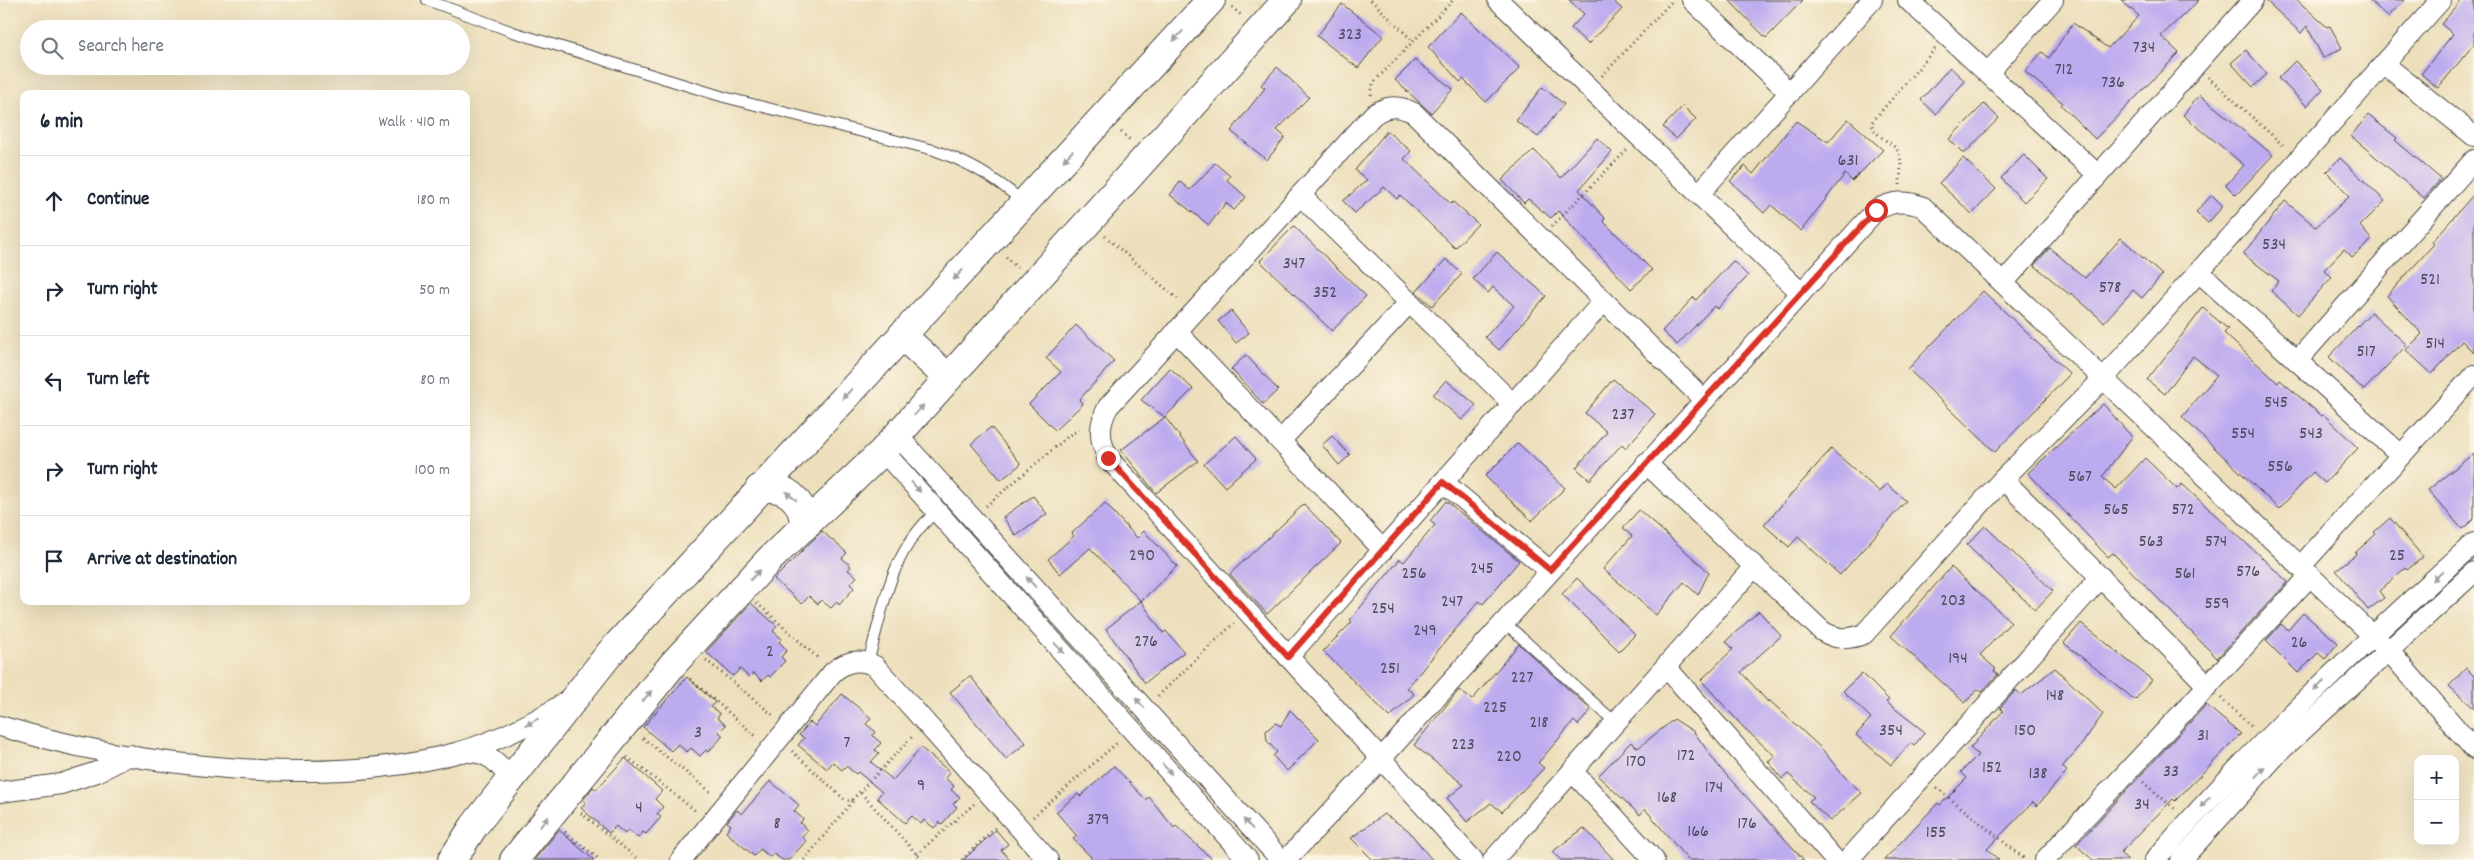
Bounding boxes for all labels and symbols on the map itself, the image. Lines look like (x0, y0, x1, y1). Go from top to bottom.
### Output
house number: 323 (1338, 23, 1362, 48)
one-way arrow (1172, 29, 1183, 42)
house number: 734 (2133, 36, 2155, 61)
house number: 712 (2055, 58, 2073, 83)
house number: 736 (2101, 71, 2125, 96)
one-way arrow (1062, 149, 1073, 162)
house number: 631 (1838, 149, 1858, 174)
route start (1865, 199, 1888, 222)
house number: 534 (2262, 233, 2286, 258)
house number: 347 (1283, 252, 1305, 277)
house number: 521 (2420, 268, 2440, 293)
one-way arrow (952, 269, 963, 282)
house number: 578 (2099, 276, 2121, 301)
house number: 352 (1313, 281, 1337, 306)
house number: 514 (2425, 332, 2445, 357)
house number: 517 (2356, 340, 2376, 365)
one-way arrow (841, 388, 853, 400)
house number: 545 (2264, 391, 2288, 416)
house number: 237 (1612, 403, 1634, 428)
one-way arrow (913, 405, 925, 417)
house number: 554 (2231, 422, 2255, 447)
house number: 543 (2299, 422, 2323, 447)
route end (1097, 447, 1120, 470)
house number: 556 (2267, 455, 2293, 480)
house number: 567 (2068, 465, 2092, 490)
one-way arrow (910, 481, 921, 494)
one-way arrow (785, 491, 798, 502)
house number: 565 (2103, 498, 2129, 523)
house number: 572 (2171, 498, 2195, 523)
house number: 563 (2138, 530, 2164, 555)
house number: 574 (2205, 530, 2227, 555)
house number: 290 (1129, 544, 1155, 569)
house number: 25 (2389, 544, 2405, 569)
house number: 245 (1470, 557, 1494, 582)
house number: 576 (2236, 560, 2260, 585)
house number: 256 (1401, 562, 1427, 587)
house number: 561 (2174, 562, 2196, 587)
one-way arrow (749, 569, 761, 581)
one-way arrow (2431, 570, 2444, 581)
one-way arrow (1025, 577, 1037, 589)
house number: 203 (1940, 589, 1966, 614)
house number: 247 (1441, 590, 1463, 615)
house number: 559 (2205, 592, 2229, 617)
house number: 254 (1371, 597, 1395, 622)
house number: 249 (1413, 619, 1437, 644)
house number: 276 (1134, 630, 1158, 655)
house number: 26 (2291, 631, 2307, 656)
house number: 2 (766, 640, 774, 665)
one-way arrow (1053, 641, 1065, 653)
house number: 194 (1948, 647, 1968, 672)
house number: 251 (1380, 657, 1400, 682)
house number: 227 (1511, 666, 1533, 691)
one-way arrow (2313, 680, 2325, 692)
house number: 148 (2046, 684, 2064, 709)
one-way arrow (641, 689, 652, 702)
house number: 225 (1483, 696, 1507, 721)
one-way arrow (1134, 697, 1145, 710)
house number: 218 (1529, 711, 1549, 736)
one-way arrow (525, 718, 540, 726)
house number: 354 (1879, 719, 1903, 744)
house number: 150 (2014, 719, 2036, 744)
house number: 3 (694, 721, 702, 746)
house number: 31 (2197, 724, 2209, 749)
house number: 7 (844, 731, 851, 756)
house number: 223 (1451, 733, 1475, 758)
house number: 172 (1677, 744, 1695, 769)
house number: 220 (1496, 745, 1522, 770)
house number: 170 (1626, 750, 1646, 775)
house number: 152 (1982, 756, 2002, 781)
house number: 33 (2163, 760, 2179, 785)
one-way arrow (1161, 762, 1173, 774)
house number: 138 (2028, 762, 2048, 787)
one-way arrow (2254, 766, 2266, 778)
house number: 9 (917, 774, 925, 799)
house number: 174 (1705, 776, 1723, 801)
house number: 168 (1657, 786, 1677, 811)
house number: 34 (2134, 793, 2150, 818)
house number: 4 (635, 796, 643, 821)
one-way arrow (2199, 796, 2211, 808)
house number: 379 (1086, 808, 1110, 833)
house number: 8 (773, 812, 781, 837)
house number: 176 (1737, 812, 1757, 837)
one-way arrow (539, 816, 550, 829)
one-way arrow (1243, 817, 1254, 830)
house number: 166 (1687, 820, 1709, 845)
house number: 155 (1926, 821, 1946, 846)

